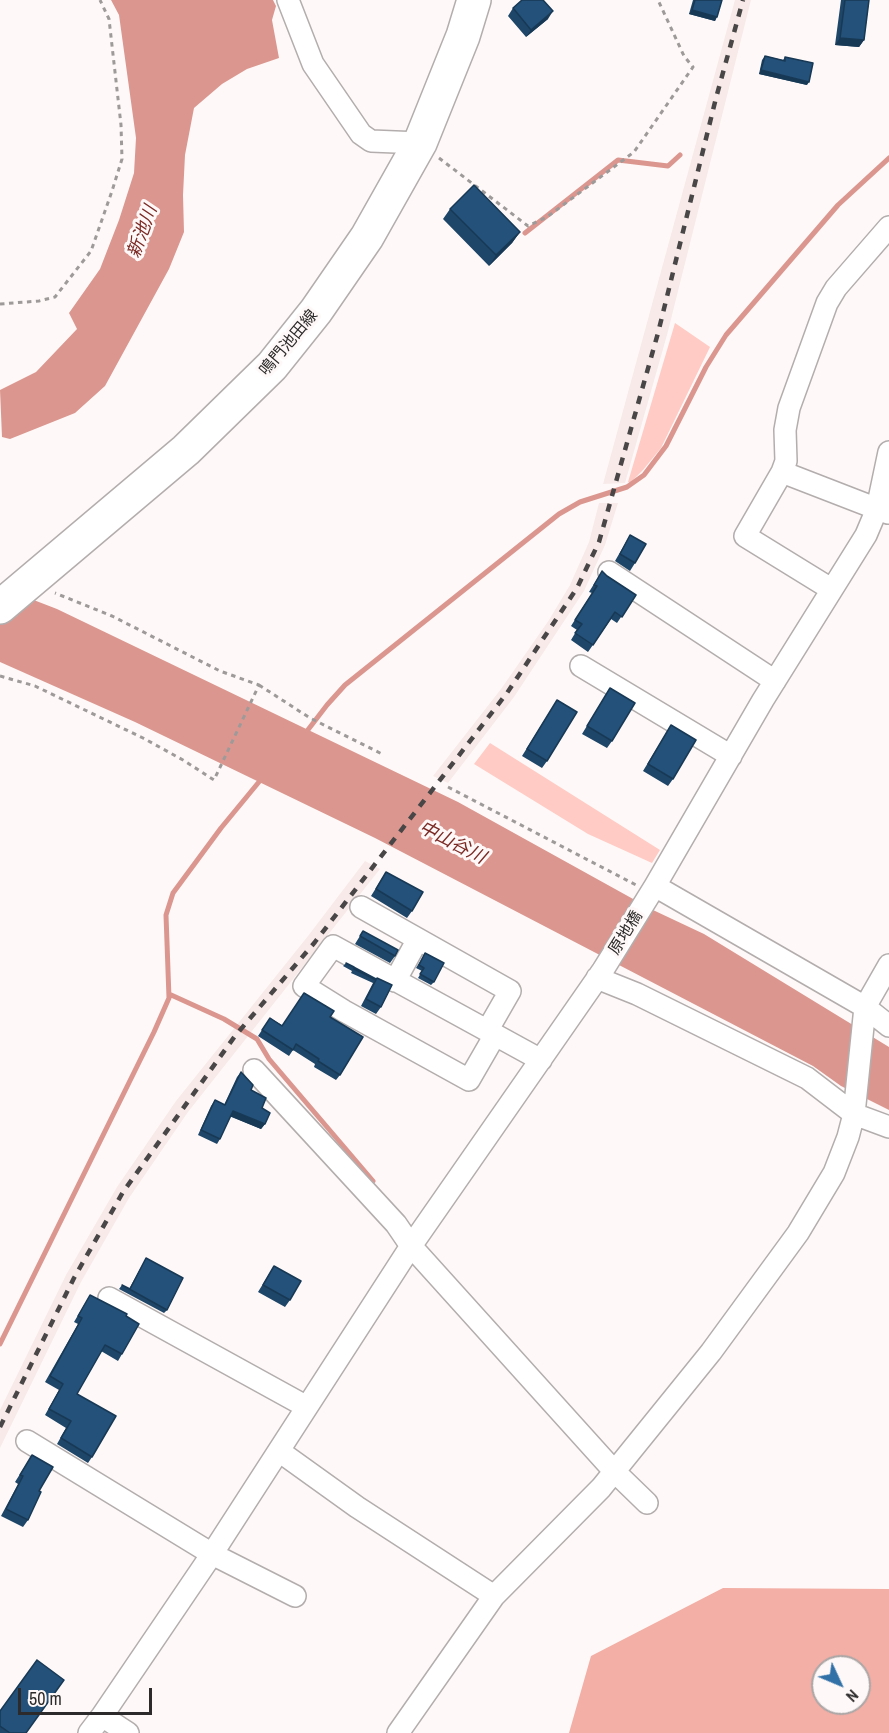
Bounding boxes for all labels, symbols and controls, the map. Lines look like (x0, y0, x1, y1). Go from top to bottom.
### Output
water label: 新池川 (124, 203, 162, 261)
street label: 鳴門池田線 (256, 306, 322, 380)
water label: 中山谷川 (415, 817, 489, 869)
street label: 原地橋 (605, 908, 647, 958)
north arrow (811, 1655, 871, 1715)
scale bar (21, 1676, 154, 1714)
text: N (841, 1685, 864, 1707)
text: 50 m (29, 1686, 62, 1711)

